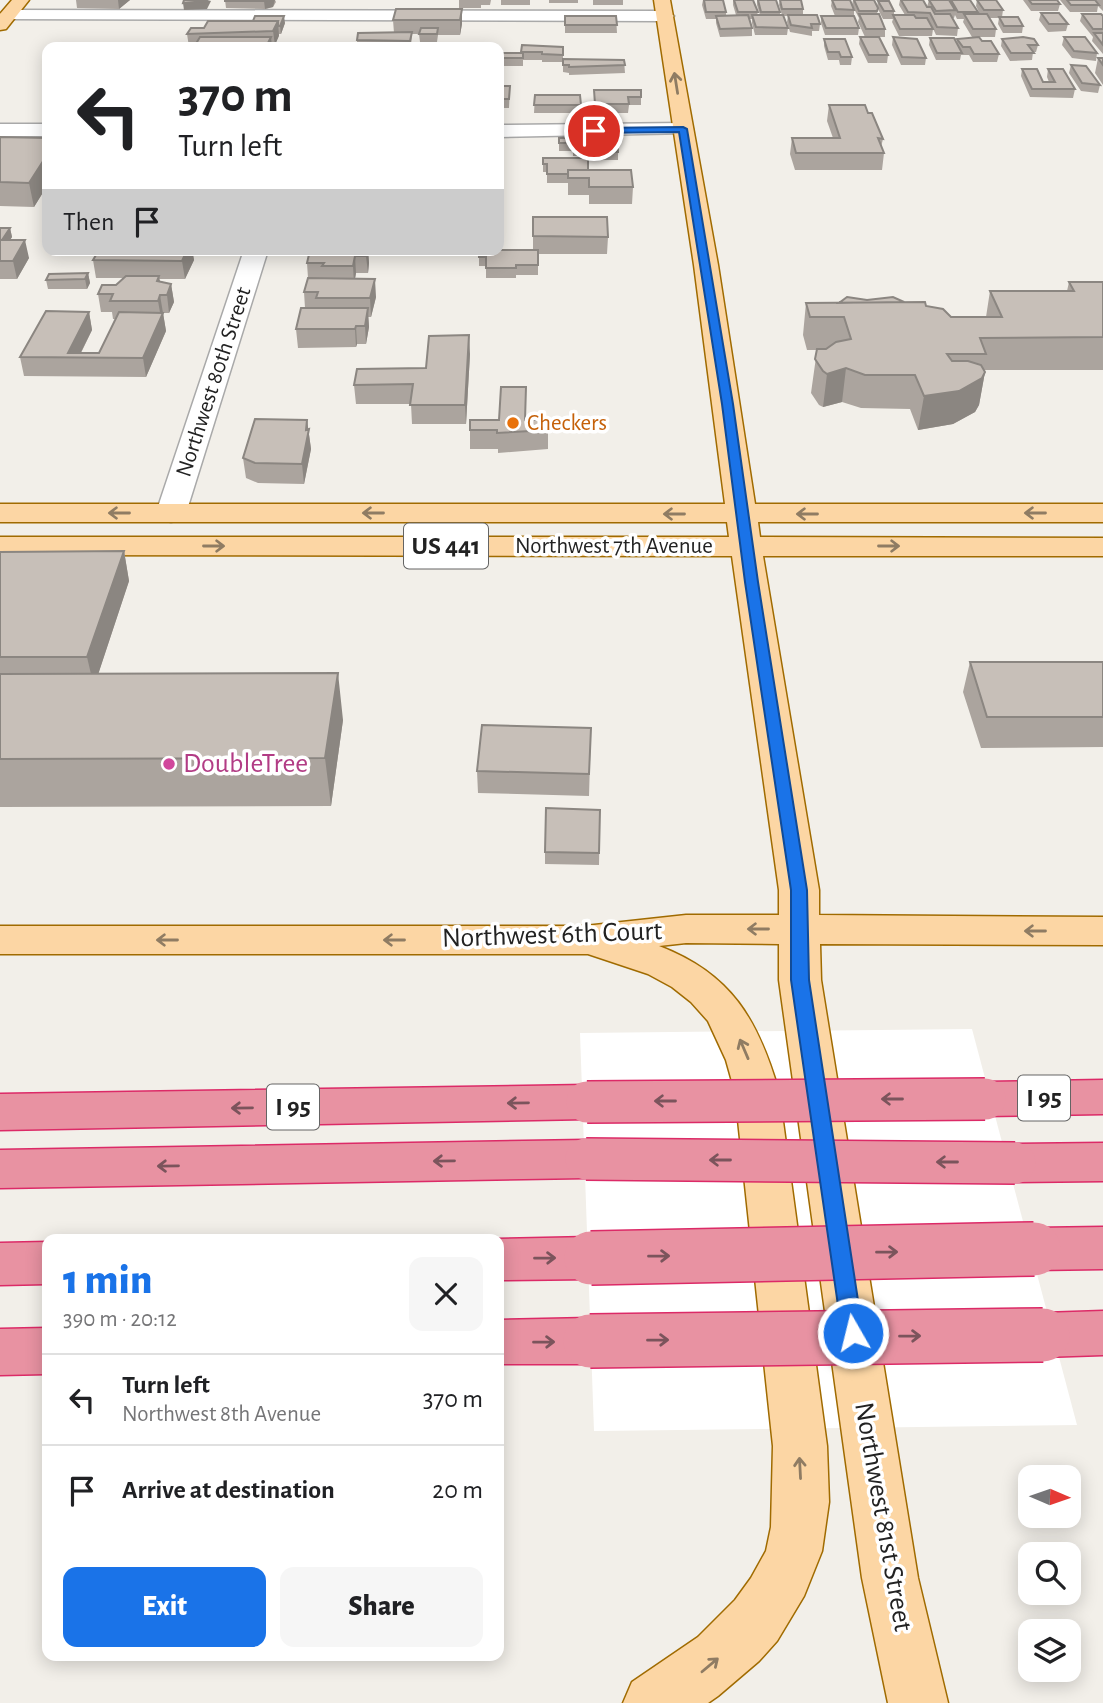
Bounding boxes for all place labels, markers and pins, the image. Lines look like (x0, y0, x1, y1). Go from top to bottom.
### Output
pin (564, 101, 624, 161)
place label: Checkers (527, 412, 607, 435)
marker: Checkers (505, 415, 521, 431)
place label: DoubleTree (183, 750, 308, 778)
marker: DoubleTree (161, 756, 177, 772)

